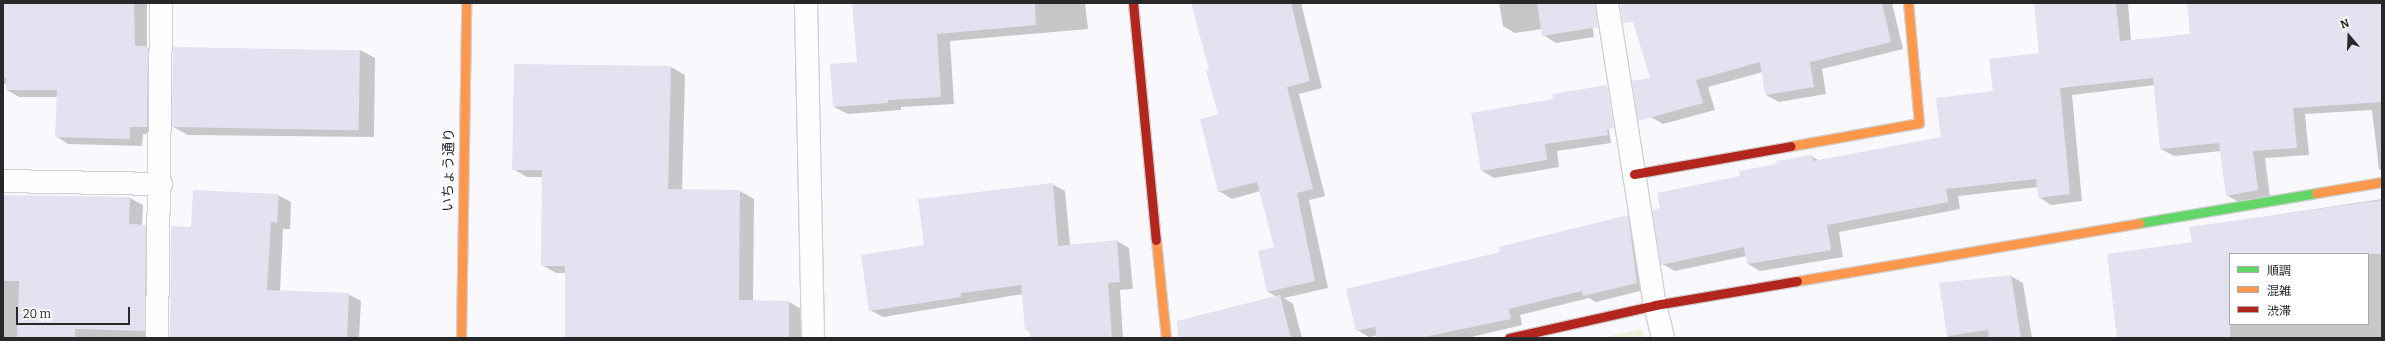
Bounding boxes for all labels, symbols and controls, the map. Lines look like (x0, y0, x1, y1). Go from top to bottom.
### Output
north arrow (2329, 16, 2369, 56)
text: N (2339, 17, 2351, 32)
street label: いちょう通り (440, 128, 458, 212)
legend (2229, 253, 2369, 325)
text: 順調 (2267, 264, 2291, 278)
text: 混雑 (2267, 284, 2291, 298)
scale bar (18, 299, 132, 325)
text: 渋滞 (2267, 304, 2291, 318)
text: 20 m (23, 307, 51, 321)

